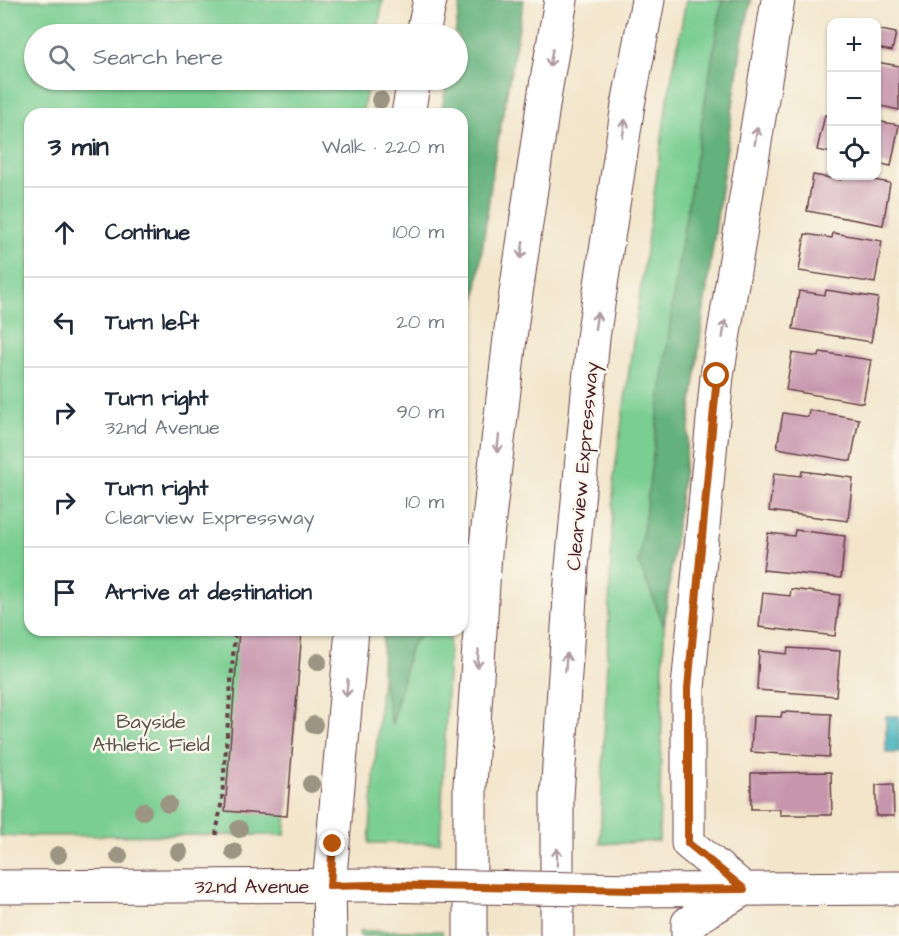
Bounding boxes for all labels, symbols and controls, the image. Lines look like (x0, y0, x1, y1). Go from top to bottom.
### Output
map controls (827, 18, 881, 180)
button: + (827, 18, 881, 72)
search box (24, 24, 468, 90)
icon: search (45, 41, 78, 74)
text: Search here (93, 42, 223, 73)
one-way arrow (545, 47, 556, 67)
button: − (827, 72, 881, 126)
one-way arrow (619, 119, 630, 139)
button: locate (827, 126, 881, 180)
one-way arrow (750, 127, 761, 147)
text: 3 min (48, 129, 109, 165)
text: Walk · 220 m (322, 133, 444, 161)
icon: ahead (48, 216, 81, 249)
text: Continue (105, 217, 190, 248)
text: 100 m (393, 218, 444, 246)
one-way arrow (516, 240, 527, 260)
icon: left (48, 306, 81, 339)
text: Turn left (105, 307, 199, 338)
text: 20 m (396, 308, 444, 336)
one-way arrow (590, 312, 601, 332)
one-way arrow (719, 319, 730, 339)
street label: Clearview Expressway (560, 361, 607, 572)
route start (703, 362, 729, 388)
text: Turn right (105, 383, 208, 414)
icon: right (48, 396, 81, 429)
text: 90 m (396, 398, 444, 426)
text: 32nd Avenue (105, 414, 220, 442)
one-way arrow (492, 433, 503, 453)
text: Turn right (105, 473, 208, 504)
icon: right (48, 486, 81, 519)
text: 10 m (405, 488, 444, 516)
text: Clearview Expressway (105, 504, 314, 532)
icon: arrive (48, 576, 81, 609)
text: Arrive at destination (105, 577, 312, 608)
one-way arrow (472, 648, 483, 668)
one-way arrow (560, 652, 571, 672)
one-way arrow (341, 678, 352, 698)
park label: Bayside Athletic Field (92, 708, 210, 759)
route end (319, 830, 345, 856)
one-way arrow (551, 847, 563, 867)
street label: 32nd Avenue (195, 873, 310, 901)

